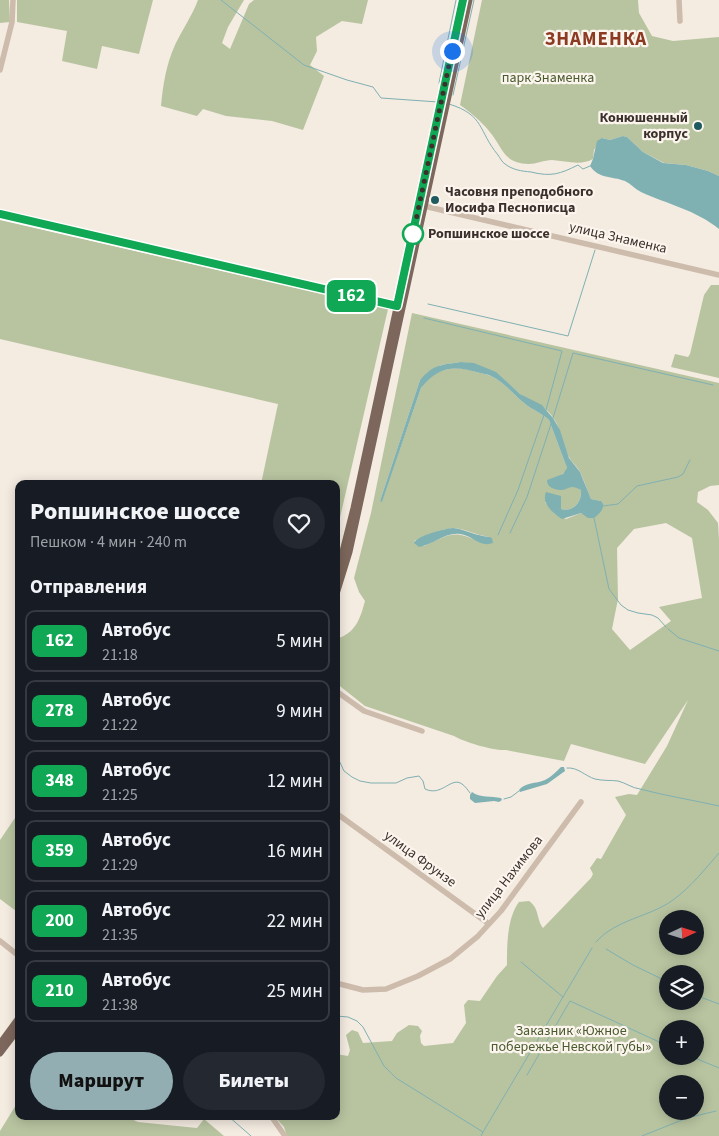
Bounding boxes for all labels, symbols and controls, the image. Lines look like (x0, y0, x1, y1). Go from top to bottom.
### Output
district label: ЗНАМЕНКА (545, 26, 647, 53)
your location (440, 39, 465, 64)
park label: парк Знаменка (502, 68, 594, 88)
place label: Конюшенный корпус (600, 108, 688, 144)
marker: Конюшенный корпус (692, 120, 704, 132)
place label: Часовня преподобного Иосифа Песнописца (445, 182, 594, 218)
marker: Часовня преподобного Иосифа Песнописца (429, 194, 441, 206)
street label: улица Знаменка (567, 217, 669, 259)
marker: Ропшинское шоссе (402, 223, 424, 245)
place label: Ропшинское шоссе (428, 224, 550, 244)
line badge: 162 (322, 280, 380, 312)
text: 162 (337, 283, 365, 308)
text: Ропшинское шоссе (30, 494, 240, 529)
button: heart (273, 497, 325, 549)
text: Пешком · 4 мин · 240 m (30, 531, 187, 553)
text: Отправления (30, 574, 147, 601)
text: Автобус (102, 617, 171, 644)
text: 162 (45, 628, 74, 653)
text: 5 мин (276, 628, 323, 655)
text: 21:18 (102, 644, 138, 666)
text: Автобус (102, 687, 171, 714)
text: 278 (45, 698, 74, 723)
text: 9 мин (276, 698, 323, 725)
text: 21:22 (102, 714, 138, 736)
text: Автобус (102, 757, 171, 784)
text: 348 (45, 768, 74, 793)
text: 12 мин (267, 768, 323, 795)
text: 21:25 (102, 784, 138, 806)
street label: улица Фрунзе (380, 826, 460, 892)
text: Автобус (102, 827, 171, 854)
street label: улица Нахимова (470, 831, 548, 923)
text: 359 (45, 838, 74, 863)
text: 16 мин (267, 838, 323, 865)
text: 21:29 (102, 854, 138, 876)
text: Автобус (102, 897, 171, 924)
text: 200 (45, 908, 74, 933)
text: 22 мин (267, 908, 323, 935)
north arrow (659, 910, 704, 955)
map controls (659, 910, 704, 1120)
text: 21:35 (102, 924, 138, 946)
button: layers (659, 965, 704, 1010)
text: Автобус (102, 967, 171, 994)
text: 210 (45, 978, 74, 1003)
text: 25 мин (267, 978, 323, 1005)
text: 21:38 (102, 994, 138, 1016)
button: + (659, 1020, 704, 1065)
park label: Заказник «Южное побережье Невской губы» (491, 1021, 651, 1057)
button: Маршрут (30, 1052, 173, 1110)
button: Билеты (183, 1052, 325, 1110)
button: − (659, 1075, 704, 1120)

